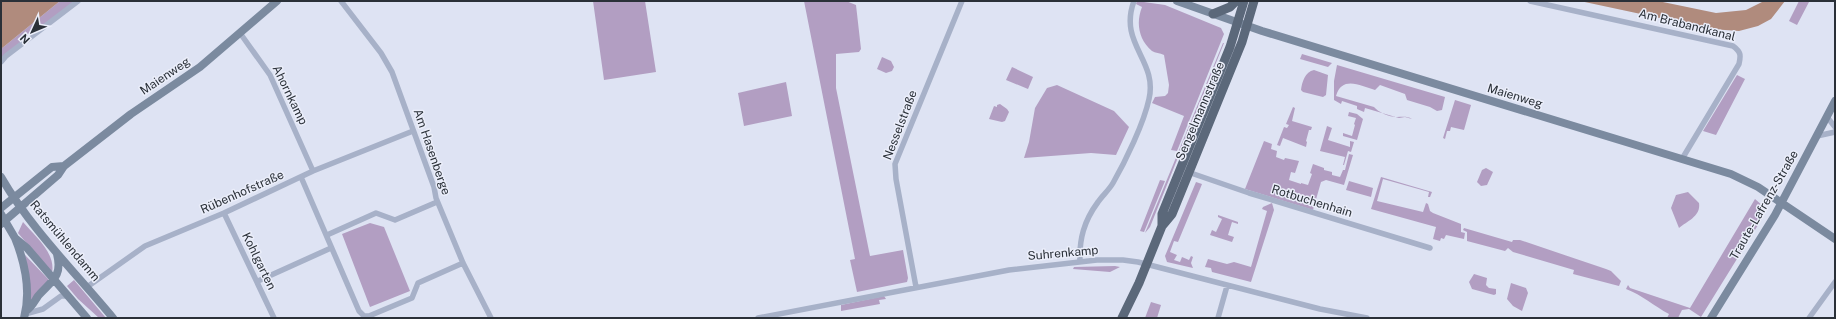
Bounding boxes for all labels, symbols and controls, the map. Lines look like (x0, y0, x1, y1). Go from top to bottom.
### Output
street label: Am Brabandkanal (1637, 6, 1737, 44)
north arrow (12, 12, 52, 52)
text: N (18, 32, 32, 46)
street label: Maienweg (137, 54, 193, 98)
street label: Sengelmannstraße (1173, 59, 1227, 162)
street label: Ahornkamp (270, 63, 310, 127)
street label: Maienweg (1486, 81, 1544, 111)
street label: Nesselstraße (880, 88, 920, 162)
street label: Am Hasenberge (411, 107, 453, 197)
street label: Traute-Lafrenz-Straße (1727, 148, 1801, 262)
street label: Rübenhofstraße (198, 167, 286, 217)
street label: Rotbuchenhain (1270, 182, 1354, 220)
street label: Ratsmühlendamm (27, 198, 103, 284)
street label: Kohlgarten (239, 230, 279, 292)
street label: Suhrenkamp (1027, 243, 1099, 263)

